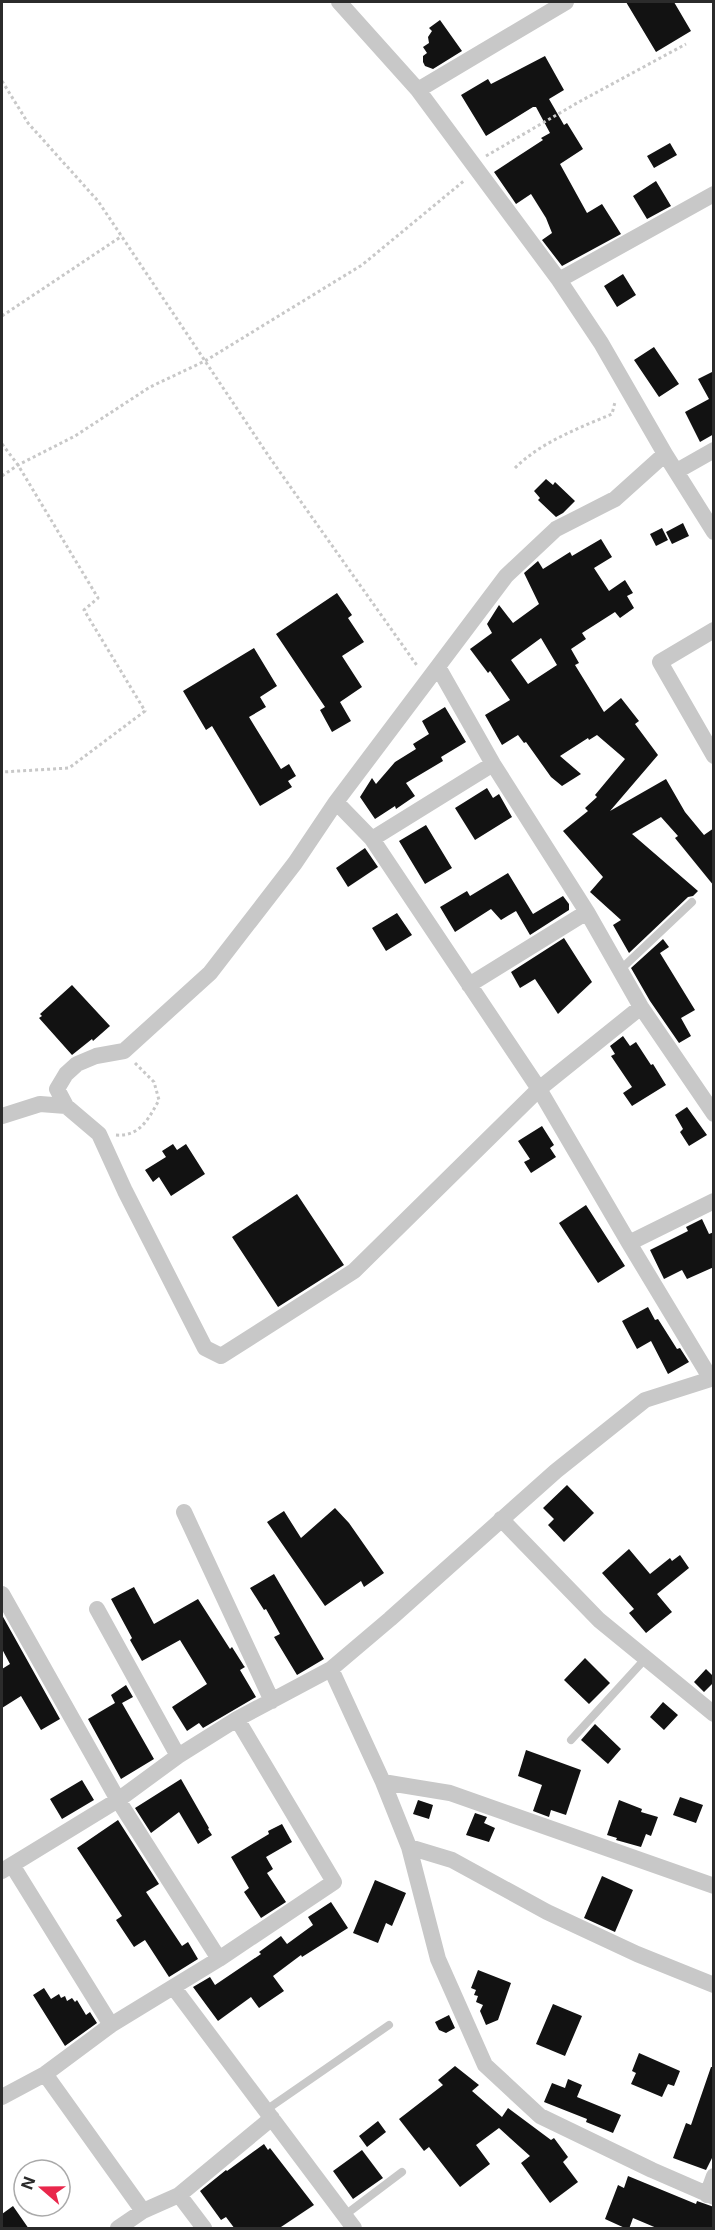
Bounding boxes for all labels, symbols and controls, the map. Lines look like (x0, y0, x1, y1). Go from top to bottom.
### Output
north arrow (12, 2158, 72, 2218)
text: N (16, 2174, 39, 2192)

